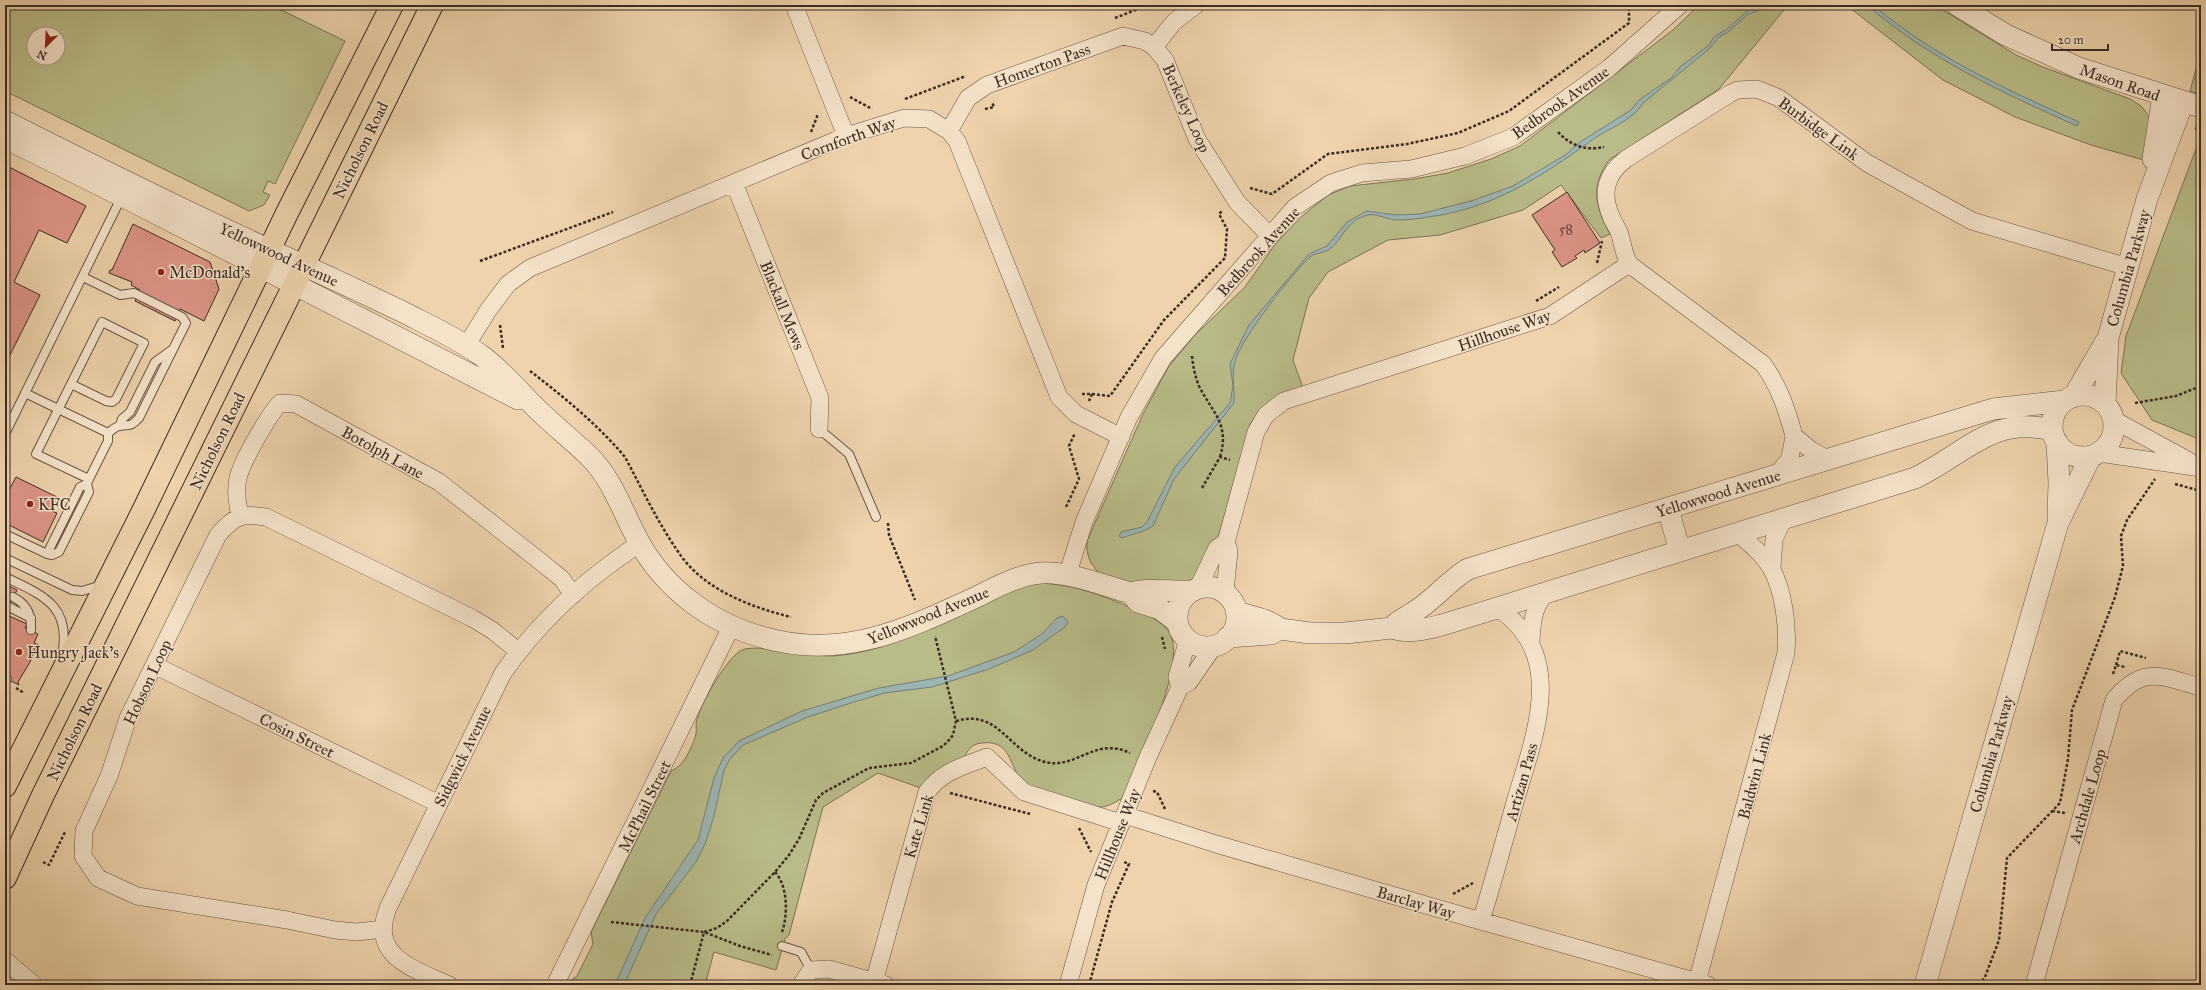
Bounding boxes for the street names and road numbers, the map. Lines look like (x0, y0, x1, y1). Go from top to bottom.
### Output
street label: Homerton Pass (991, 39, 1093, 92)
street label: Mason Road (2077, 60, 2162, 105)
street label: Berkeley Loop (1159, 61, 1215, 155)
street label: Bedbrook Avenue (1508, 62, 1613, 143)
street label: Burbidge Link (1774, 93, 1863, 165)
street label: Nicholson Road (329, 98, 392, 202)
street label: Cornforth Way (798, 112, 899, 164)
street label: Bedbrook Avenue (1213, 202, 1304, 300)
street label: Columbia Parkway (2103, 207, 2154, 329)
street label: Yellowwood Avenue (216, 219, 342, 291)
street label: Blackall Mews (756, 258, 809, 352)
street label: Hillhouse Way (1455, 306, 1554, 355)
street label: Nicholson Road (186, 389, 249, 493)
street label: Botolph Lane (338, 422, 427, 483)
street label: Yellowwood Avenue (1654, 465, 1783, 521)
street label: Yellowwood Avenue (865, 582, 992, 648)
street label: Hobson Loop (119, 637, 175, 728)
street label: Nicholson Road (43, 680, 106, 784)
street label: Columbia Parkway (1966, 693, 2017, 815)
street label: Sidgwick Avenue (430, 702, 496, 810)
street label: Cosin Street (256, 709, 338, 762)
street label: Baldwin Link (1734, 730, 1775, 822)
street label: Artizan Pass (1501, 741, 1542, 824)
street label: Archdale Loop (2065, 747, 2110, 847)
street label: McPhail Street (614, 757, 675, 855)
street label: Hillhouse Way (1091, 785, 1145, 883)
street label: Kate Link (900, 791, 937, 861)
street label: Barclay Way (1375, 882, 1458, 923)

